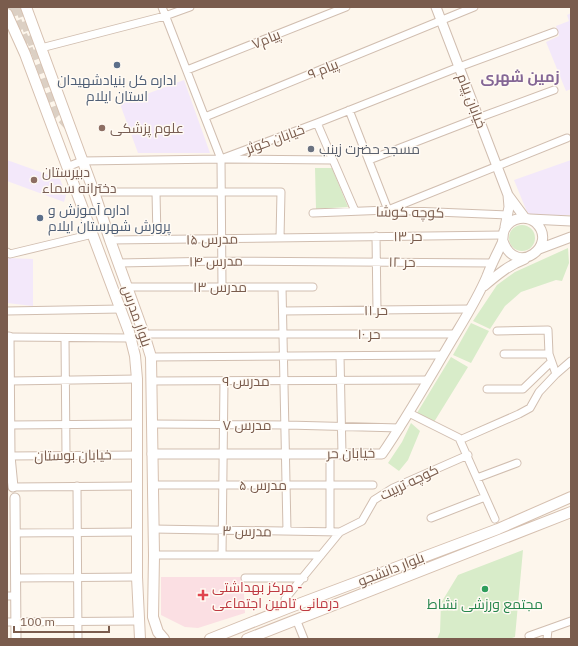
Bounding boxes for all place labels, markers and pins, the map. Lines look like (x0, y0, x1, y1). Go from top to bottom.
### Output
marker: اداره کل بنیادشهیدان استان ایلام (112, 60, 122, 70)
place label: اداره کل بنیادشهیدان استان ایلام (57, 71, 177, 106)
place label: علوم پزشکی (110, 119, 184, 138)
marker: علوم پزشکی (97, 123, 107, 133)
place label: مسجد حضرت زینب (319, 140, 420, 158)
marker: مسجد حضرت زینب (306, 144, 316, 154)
place label: دبیرستان دخترانه سماء (42, 163, 117, 197)
marker: دبیرستان دخترانه سماء (29, 175, 39, 185)
place label: اداره آموزش و پرورش شهرستان ایلام (48, 201, 171, 236)
marker: اداره آموزش و پرورش شهرستان ایلام (35, 213, 45, 223)
place label: مرکز بهداشتی - درمانی تامین اجتماعی (212, 578, 339, 612)
marker: مجتمع ورزشی نشاط (480, 584, 490, 594)
marker: مرکز بهداشتی - درمانی تامین اجتماعی (197, 589, 209, 601)
place label: مجتمع ورزشی نشاط (427, 595, 543, 613)

